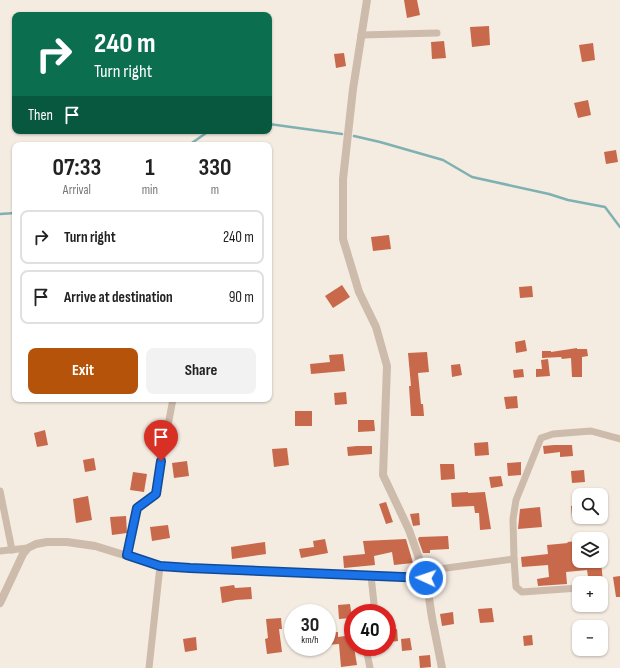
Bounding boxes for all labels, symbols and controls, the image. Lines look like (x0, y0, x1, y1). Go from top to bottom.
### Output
text: 240 m (94, 27, 155, 60)
icon: right (28, 28, 80, 80)
text: Turn right (94, 61, 152, 82)
icon: arrive (61, 104, 83, 126)
text: Then (28, 106, 53, 125)
text: 07:33 (53, 153, 101, 182)
text: 1 (145, 153, 155, 182)
text: 330 (199, 153, 231, 182)
text: Arrival (63, 182, 91, 198)
text: min (142, 182, 158, 198)
text: m (211, 182, 219, 198)
icon: right (30, 226, 52, 248)
text: Turn right (64, 228, 116, 247)
text: 240 m (223, 228, 254, 247)
icon: arrive (30, 286, 52, 308)
text: Arrive at destination (64, 288, 173, 307)
text: 90 m (229, 288, 254, 307)
button: Exit (28, 348, 138, 394)
button: Share (146, 348, 256, 394)
pin (144, 420, 178, 461)
icon: arrive (150, 426, 172, 448)
map controls (572, 488, 608, 656)
button: search (572, 488, 608, 524)
button: layers (572, 532, 608, 568)
position arrow (405, 557, 447, 599)
button: + (572, 576, 608, 612)
speed limit sign: 40 (344, 604, 396, 656)
text: 30 (301, 613, 319, 637)
button: − (572, 620, 608, 656)
text: km/h (301, 634, 319, 646)

